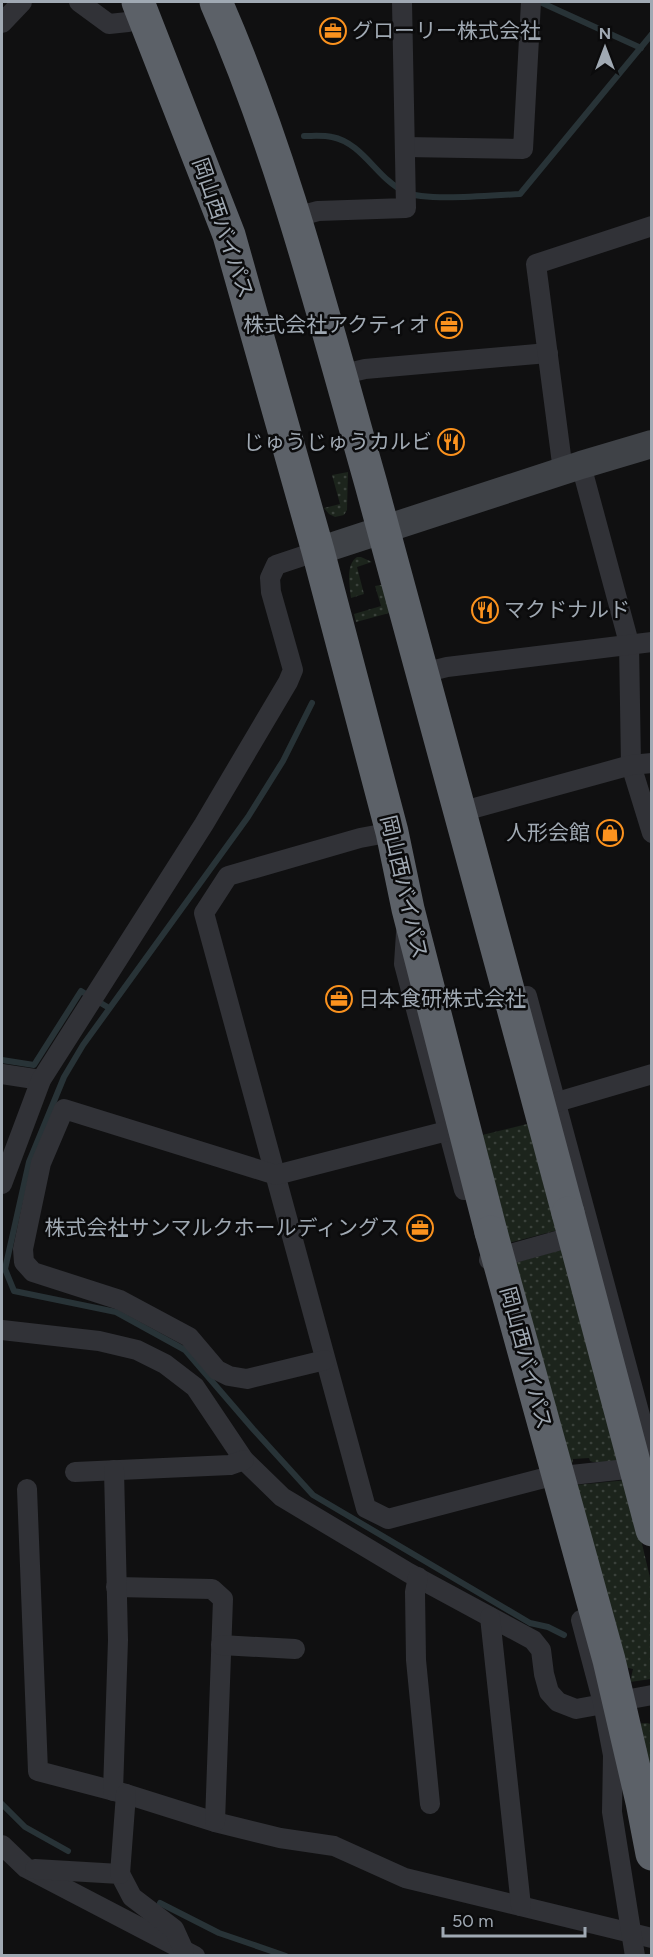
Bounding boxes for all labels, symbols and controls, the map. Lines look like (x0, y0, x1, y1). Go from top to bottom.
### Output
office icon: グローリー株式会社 (318, 16, 348, 46)
place label: グローリー株式会社 (352, 18, 541, 43)
north arrow (575, 18, 635, 78)
text: N (599, 24, 611, 43)
street label: 岡山西バイパス (188, 154, 259, 301)
office icon: 株式会社アクティオ (434, 310, 464, 340)
place label: 株式会社アクティオ (243, 312, 430, 337)
restaurant icon: じゅうじゅうカルビ (436, 427, 466, 457)
place label: じゅうじゅうカルビ (243, 429, 432, 454)
restaurant icon: マクドナルド (470, 595, 500, 625)
place label: マクドナルド (504, 597, 630, 622)
street label: 岡山西バイパス (376, 813, 433, 961)
shop icon: 人形会館 (595, 818, 625, 848)
place label: 人形会館 (506, 820, 590, 845)
office icon: 日本食研株式会社 (324, 984, 354, 1014)
place label: 日本食研株式会社 (358, 986, 526, 1011)
office icon: 株式会社サンマルクホールディングス (405, 1213, 435, 1243)
place label: 株式会社サンマルクホールディングス (44, 1215, 400, 1240)
street label: 岡山西バイパス (495, 1284, 558, 1432)
scale bar (443, 1900, 586, 1938)
text: 50 m (452, 1910, 494, 1932)

